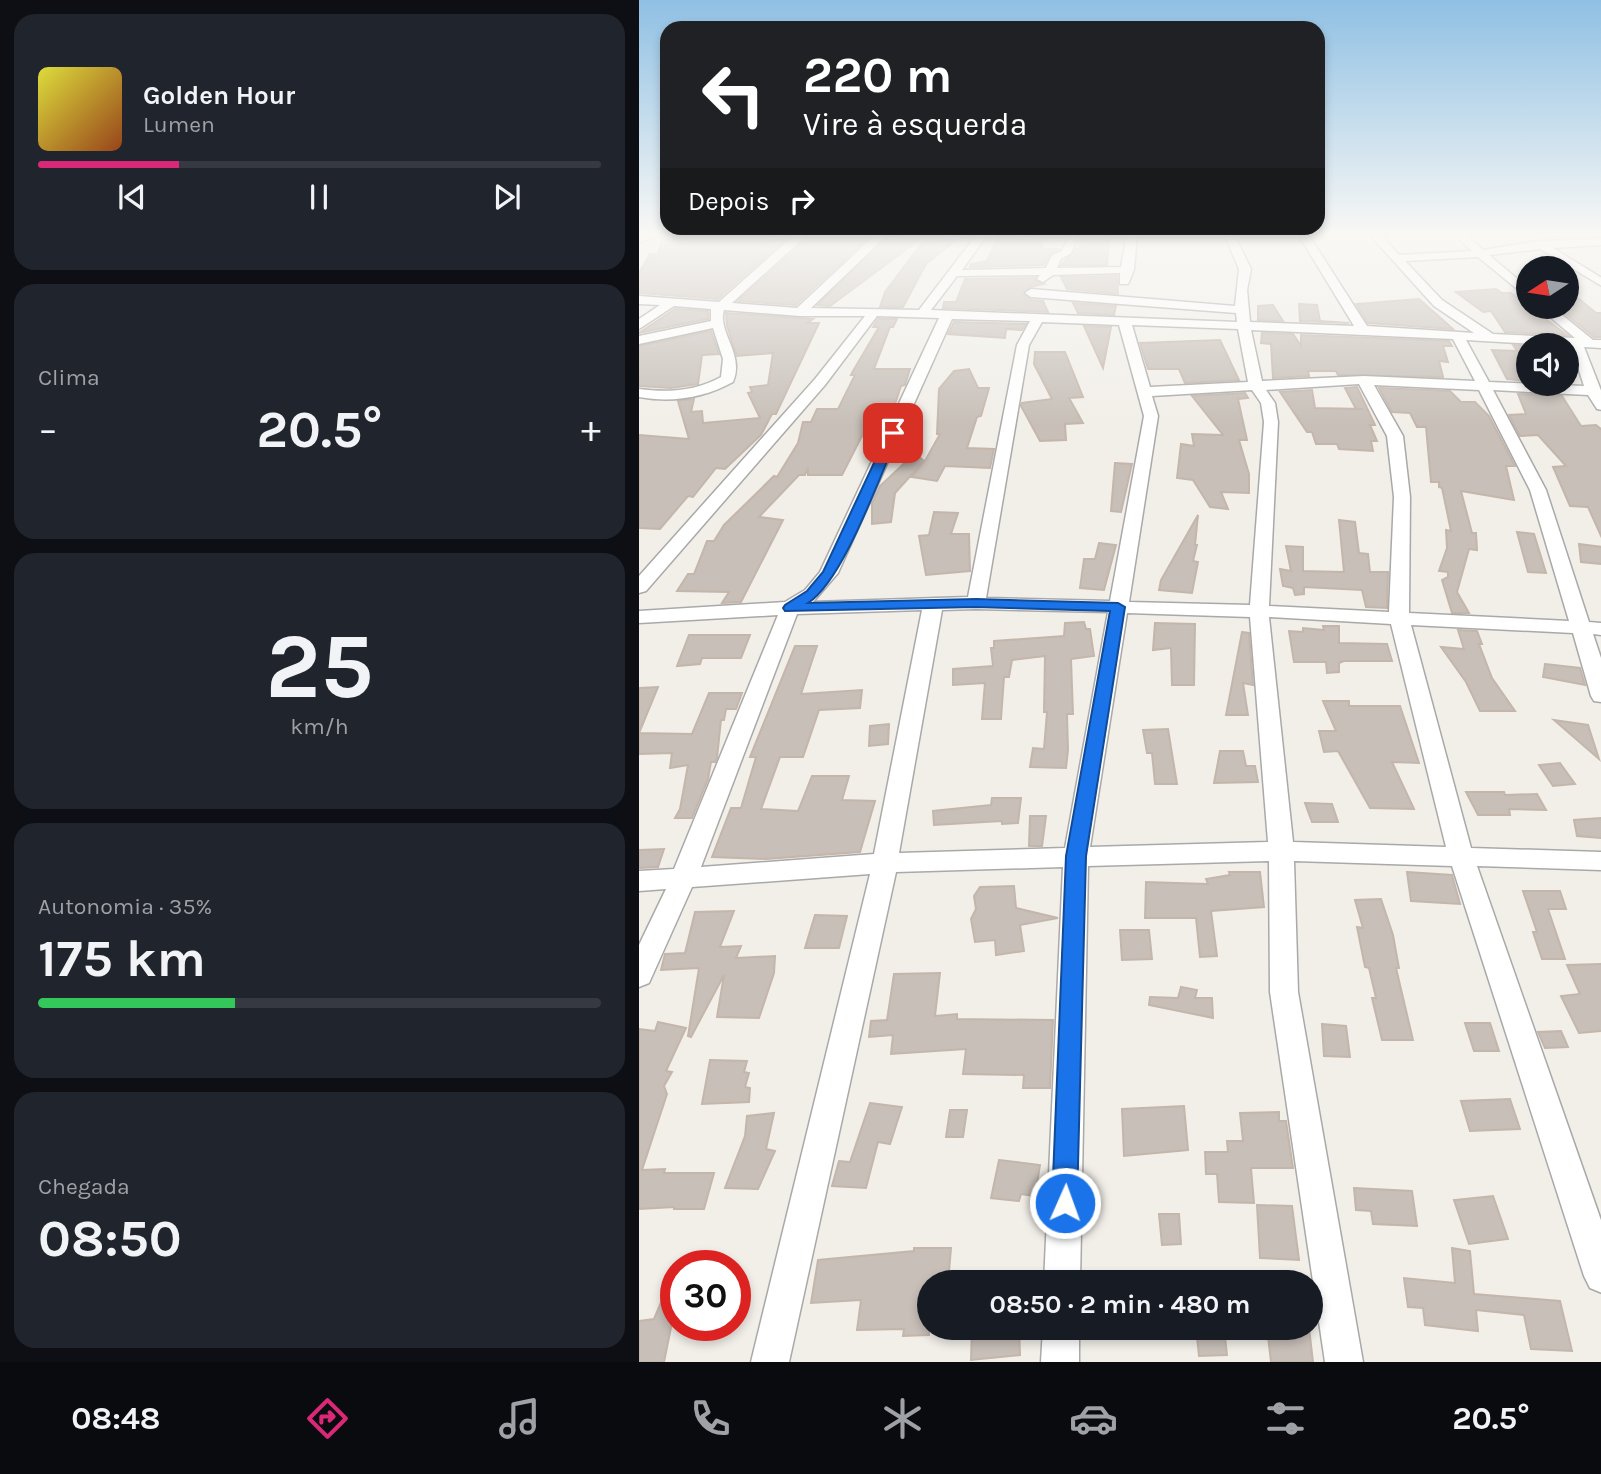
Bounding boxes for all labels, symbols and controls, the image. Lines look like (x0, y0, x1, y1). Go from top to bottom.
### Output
text: 220 m (803, 47, 952, 104)
icon: left (688, 49, 779, 140)
text: Golden Hour (143, 80, 295, 111)
text: Vire à esquerda (803, 106, 1027, 143)
text: Lumen (143, 111, 215, 138)
icon: previous (113, 178, 151, 216)
icon: pause (300, 178, 338, 216)
icon: next (488, 178, 526, 216)
icon: right (783, 182, 821, 220)
text: Depois (688, 186, 769, 217)
north arrow (1516, 256, 1579, 318)
map controls (1516, 256, 1579, 396)
button: sound (1516, 333, 1579, 396)
text: Clima (38, 364, 100, 391)
text: 20.5° (257, 399, 383, 460)
pin (863, 403, 923, 463)
text: − (38, 407, 58, 452)
text: + (581, 407, 601, 452)
icon: arrive (874, 414, 912, 452)
text: 25 (265, 614, 374, 720)
text: km/h (290, 713, 349, 740)
text: Autonomia · 35% (38, 893, 212, 920)
text: 175 km (38, 928, 206, 989)
position arrow (1028, 1166, 1102, 1240)
text: Chegada (38, 1173, 130, 1200)
text: 08:50 (38, 1208, 182, 1269)
speed limit sign: 30 (660, 1250, 751, 1341)
text: 08:50 · 2 min · 480 m (989, 1289, 1251, 1320)
icon: directions (303, 1394, 352, 1443)
icon: music (495, 1394, 544, 1443)
icon: phone (686, 1394, 735, 1443)
icon: climate (878, 1394, 927, 1443)
icon: car (1069, 1394, 1118, 1443)
icon: filters (1261, 1394, 1310, 1443)
text: 08:48 (71, 1400, 161, 1437)
text: 20.5° (1452, 1400, 1530, 1437)

